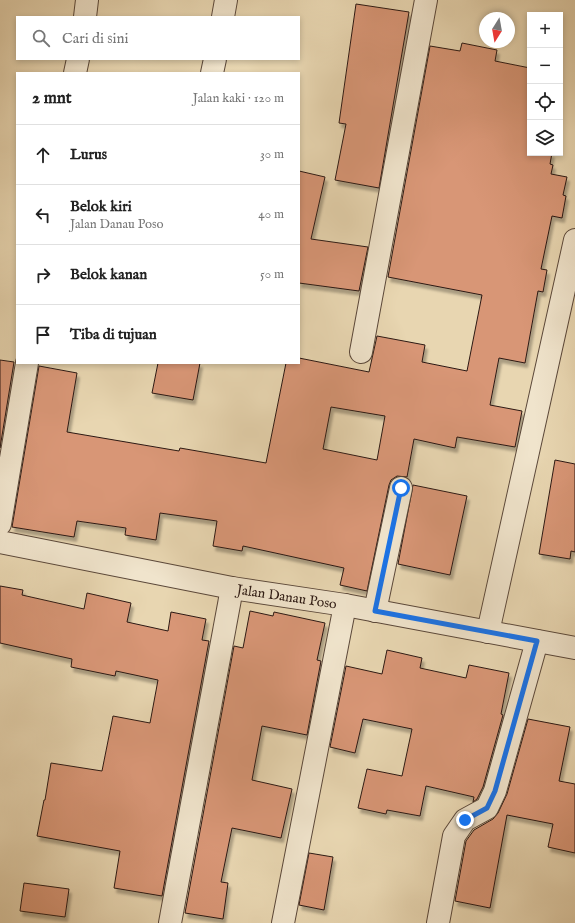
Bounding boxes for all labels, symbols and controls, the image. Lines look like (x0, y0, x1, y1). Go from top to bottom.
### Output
north arrow (479, 12, 515, 48)
map controls (527, 12, 563, 156)
button: + (527, 12, 563, 48)
search box (16, 16, 300, 60)
icon: search (30, 27, 52, 49)
text: Cari di sini (62, 29, 129, 48)
button: − (527, 48, 563, 84)
button: locate (527, 84, 563, 120)
text: 2 mnt (32, 88, 72, 109)
text: Jalan kaki · 120 m (193, 90, 284, 107)
button: layers (527, 120, 563, 156)
icon: ahead (32, 144, 54, 166)
text: Lurus (70, 145, 107, 164)
text: 30 m (260, 146, 284, 163)
text: Belok kiri (70, 197, 132, 216)
icon: left (32, 204, 54, 226)
text: 40 m (258, 206, 284, 223)
text: Jalan Danau Poso (70, 216, 164, 233)
icon: right (32, 264, 54, 286)
text: Belok kanan (70, 265, 147, 284)
text: 50 m (260, 266, 284, 283)
icon: arrive (32, 324, 54, 346)
text: Tiba di tujuan (70, 325, 157, 344)
route start (392, 479, 410, 497)
street label: Jalan Danau Poso (234, 581, 338, 614)
route end (456, 811, 474, 829)

